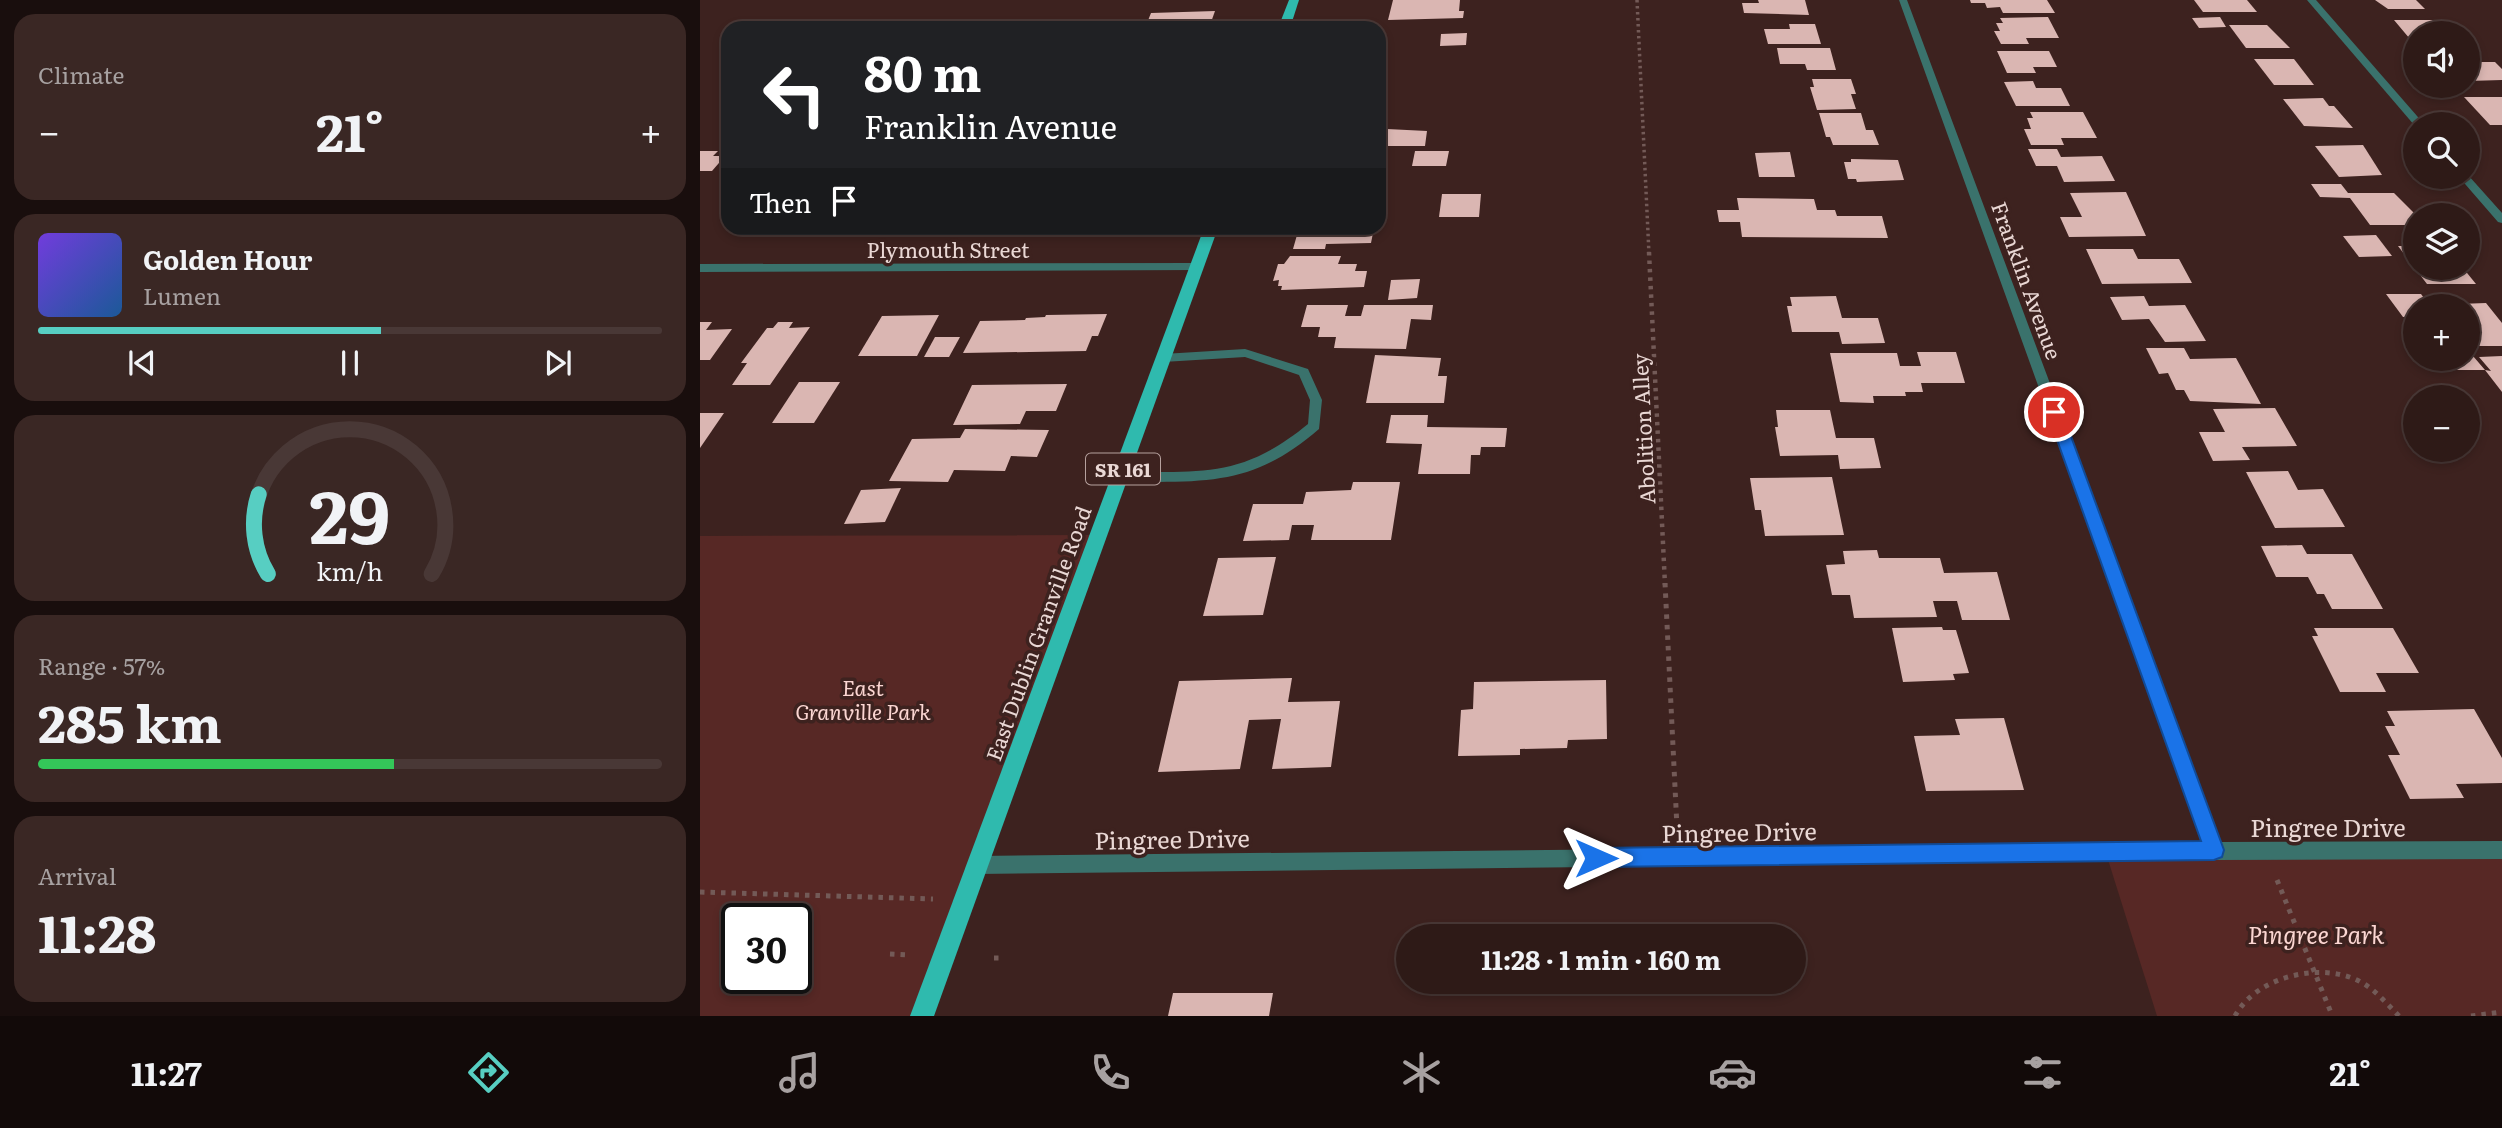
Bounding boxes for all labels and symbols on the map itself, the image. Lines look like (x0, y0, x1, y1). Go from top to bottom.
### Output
street label: Franklin Avenue (1985, 197, 2071, 363)
street label: Plymouth Street (867, 233, 1030, 264)
street label: Abolition Alley (1623, 352, 1661, 505)
pin (2024, 382, 2084, 442)
road number: SR 161 (1086, 454, 1160, 484)
street label: East Dublin Granville Road (976, 501, 1098, 765)
park label: East Granville Park (795, 671, 931, 726)
street label: Pingree Drive (2250, 809, 2406, 844)
street label: Pingree Drive (1661, 812, 1817, 850)
street label: Pingree Drive (1094, 819, 1250, 857)
position arrow (1559, 821, 1633, 895)
speed limit sign: 30 (721, 903, 812, 994)
park label: Pingree Park (2248, 916, 2385, 951)

